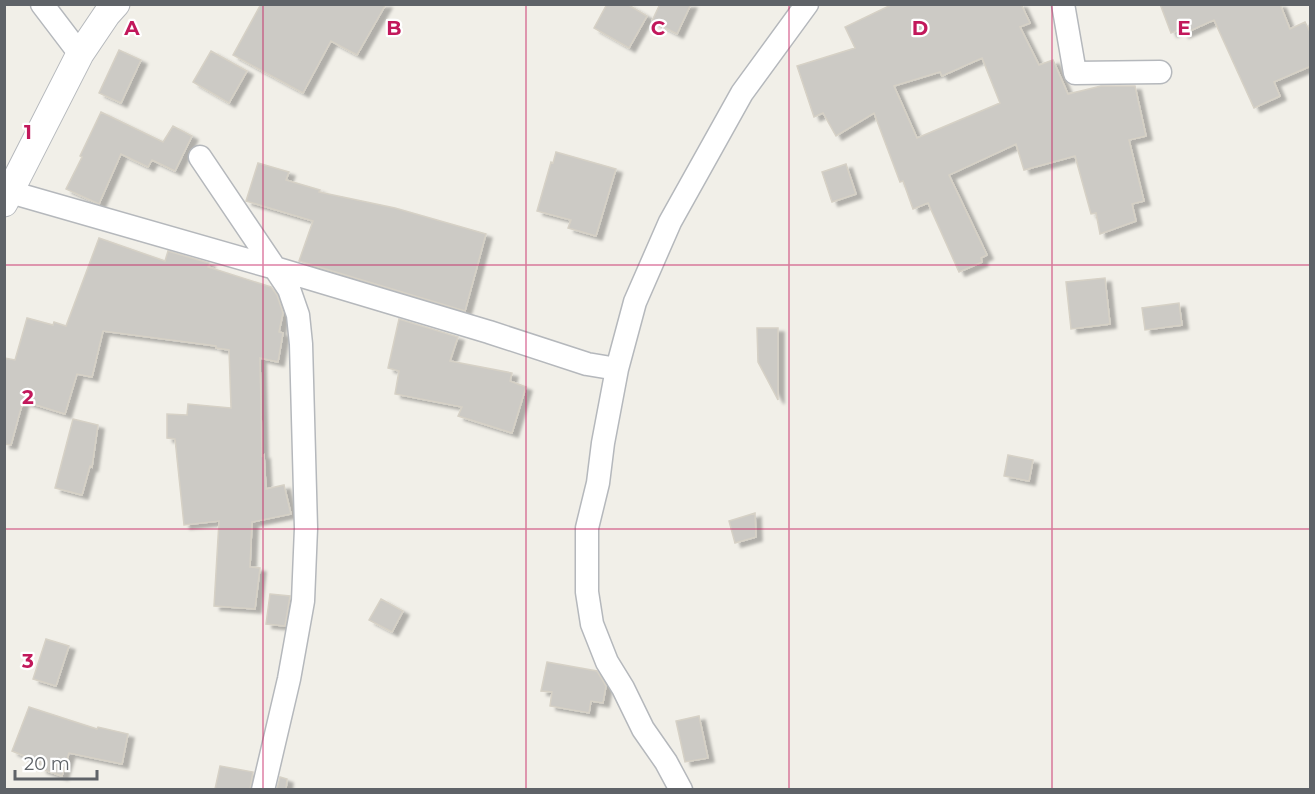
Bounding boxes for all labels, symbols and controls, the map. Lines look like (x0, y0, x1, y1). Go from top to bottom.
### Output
text: A (123, 16, 140, 40)
text: B (386, 16, 402, 40)
text: C (651, 16, 666, 40)
text: D (912, 16, 928, 40)
text: E (1177, 16, 1191, 40)
text: 1 (24, 120, 32, 144)
text: 2 (22, 385, 34, 409)
text: 3 (21, 649, 34, 673)
scale bar (15, 743, 98, 781)
text: 20 m (24, 753, 70, 775)

